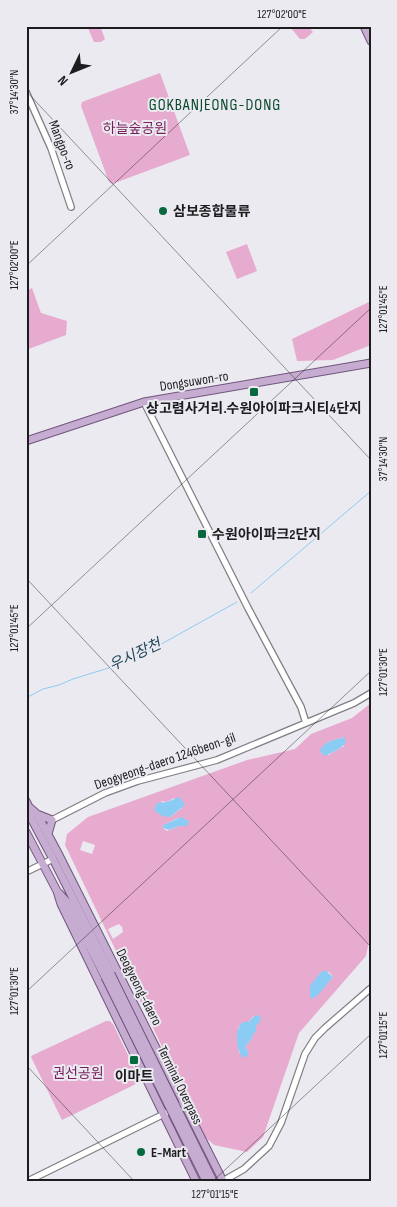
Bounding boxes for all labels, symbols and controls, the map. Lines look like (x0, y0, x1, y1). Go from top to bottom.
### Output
text: 127°02'00"E (257, 7, 307, 22)
north arrow (48, 48, 98, 98)
text: 37°14'30"N (7, 70, 22, 114)
text: N (54, 72, 72, 89)
district label: GOKBANJEONG-DONG (149, 96, 281, 115)
street label: Mangpo-ro (45, 118, 79, 172)
park label: 하늘숲공원 (103, 120, 167, 137)
place label: 삼보종합물류 (173, 203, 250, 220)
marker: 삼보종합물류 (157, 205, 169, 217)
text: 127°02'00"E (7, 240, 22, 290)
text: 127°01'45"E (376, 285, 391, 333)
street label: Dongsuwon-ro (158, 367, 230, 395)
marker: 상고렴사거리.수원아이파크시티4단지 (248, 386, 260, 398)
place label: 상고렴사거리.수원아이파크시티4단지 (146, 400, 362, 417)
text: 37°14'30"N (376, 437, 391, 481)
place label: 수원아이파크2단지 (212, 526, 321, 543)
marker: 수원아이파크2단지 (196, 528, 208, 540)
text: 127°01'45"E (7, 604, 22, 652)
water label: 우시장천 (106, 634, 166, 675)
text: 127°01'30"E (376, 648, 391, 696)
street label: Deogyeong-daero 1246beon-gil (92, 729, 238, 793)
street label: Deogyeong-daero (112, 946, 166, 1028)
text: 127°01'30"E (7, 967, 22, 1015)
text: 127°01'15"E (376, 1012, 391, 1058)
street label: Terminal Overpass (154, 1043, 206, 1127)
marker: 이마트 (128, 1054, 140, 1066)
park label: 권선공원 (52, 1065, 104, 1082)
place label: 이마트 (115, 1068, 153, 1085)
place label: E-Mart (151, 1144, 187, 1161)
marker: E-Mart (135, 1146, 147, 1158)
text: 127°01'15"E (192, 1187, 238, 1202)

